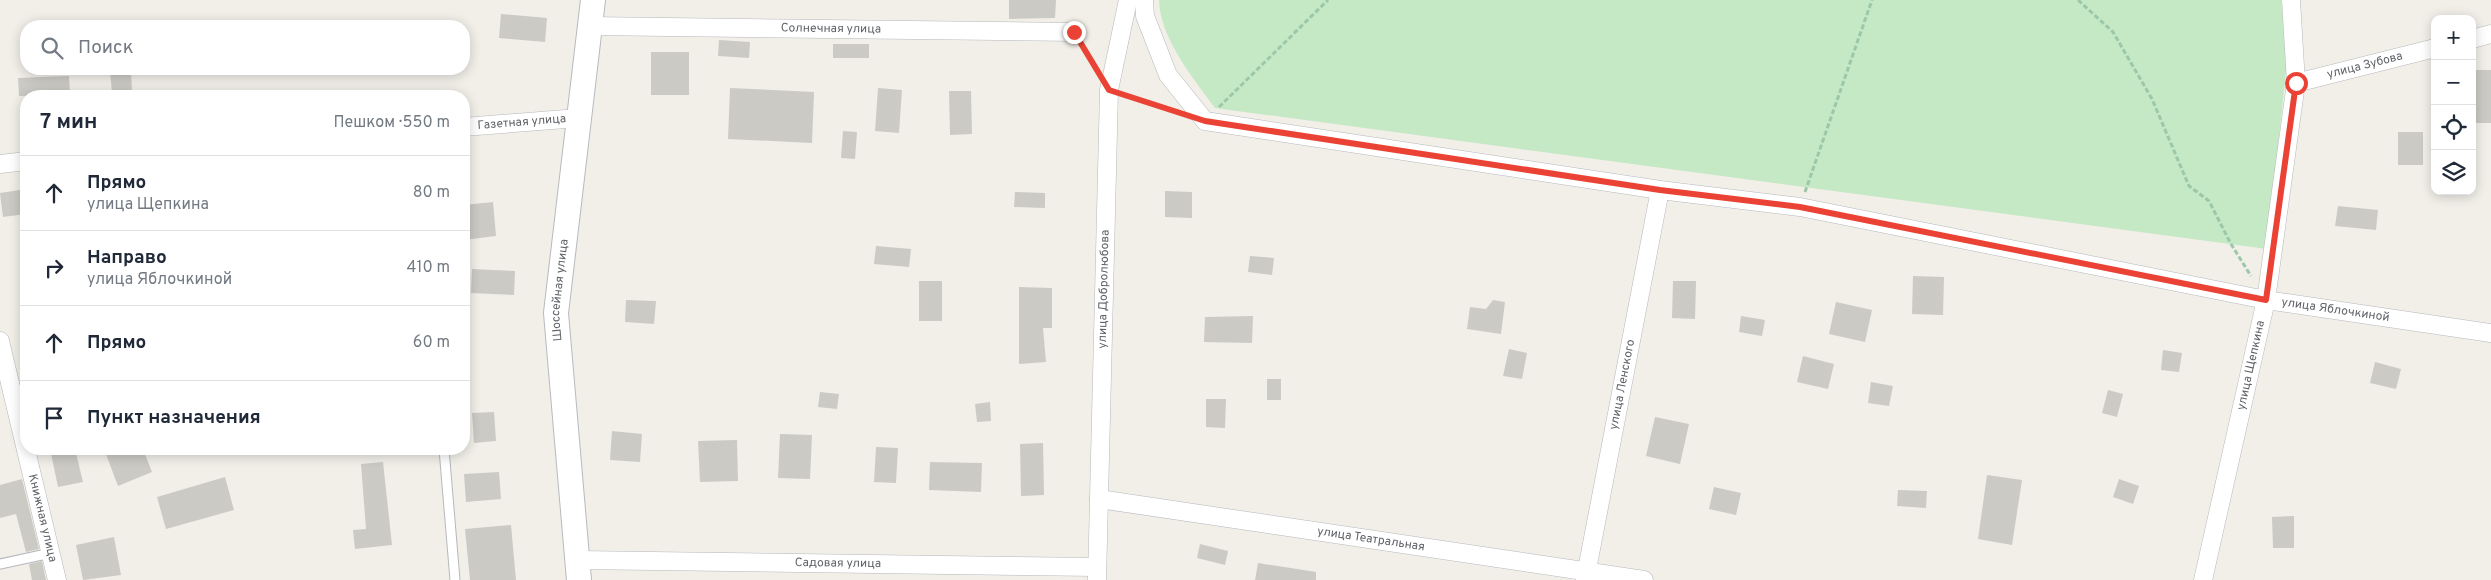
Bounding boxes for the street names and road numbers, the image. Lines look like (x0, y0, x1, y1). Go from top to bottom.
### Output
street label: Солнечная улица (781, 20, 881, 38)
street label: улица Зубова (2325, 48, 2404, 83)
street label: Газетная улица (477, 111, 567, 134)
street label: улица Добролюбова (1095, 229, 1114, 349)
street label: Шоссейная улица (548, 238, 573, 342)
street label: улица Яблочкиной (2280, 294, 2391, 326)
street label: улица Щепкина (2233, 319, 2269, 412)
street label: улица Ленского (1606, 338, 1639, 431)
street label: Книжная улица (24, 472, 60, 564)
street label: улица Театральная (1316, 524, 1426, 555)
street label: Садовая улица (795, 555, 881, 572)

